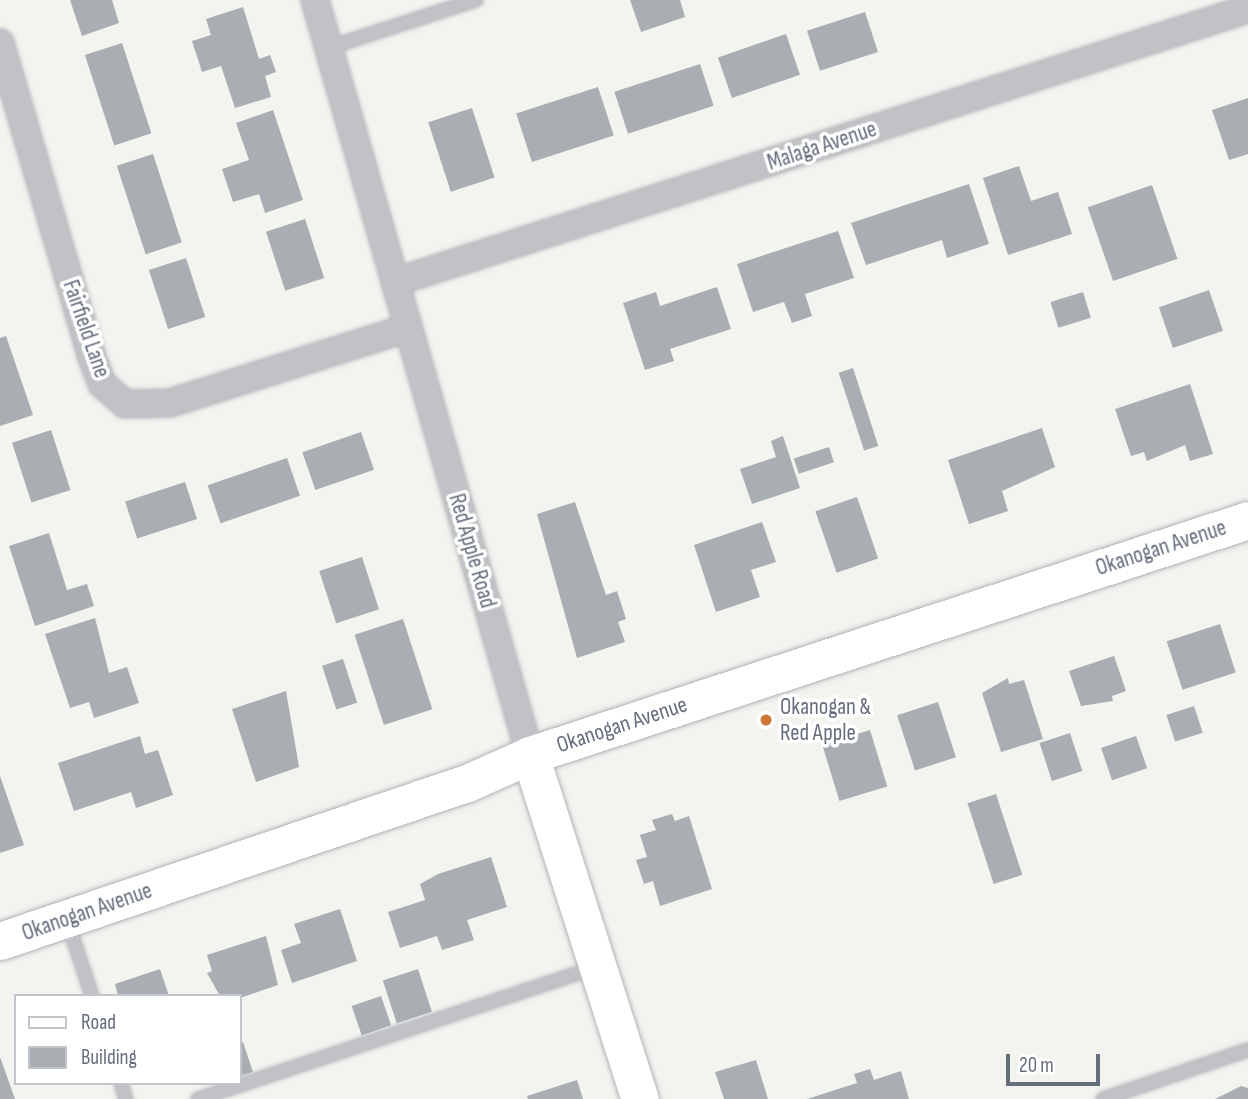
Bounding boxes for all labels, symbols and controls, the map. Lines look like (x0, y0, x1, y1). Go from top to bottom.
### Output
street label: Malaga Avenue (764, 115, 880, 177)
street label: Fairfield Lane (56, 276, 116, 382)
street label: Red Apple Road (443, 491, 501, 611)
street label: Okanogan Avenue (1092, 514, 1230, 582)
street label: Okanogan Avenue (553, 691, 691, 759)
place label: Okanogan & Red Apple (780, 693, 871, 747)
marker: Okanogan & Red Apple (758, 712, 774, 728)
street label: Okanogan Avenue (18, 877, 156, 947)
legend (14, 994, 242, 1085)
text: Road (81, 1010, 116, 1035)
scale bar (1010, 1040, 1104, 1084)
text: Building (81, 1045, 137, 1070)
text: 20 m (1019, 1053, 1054, 1078)

